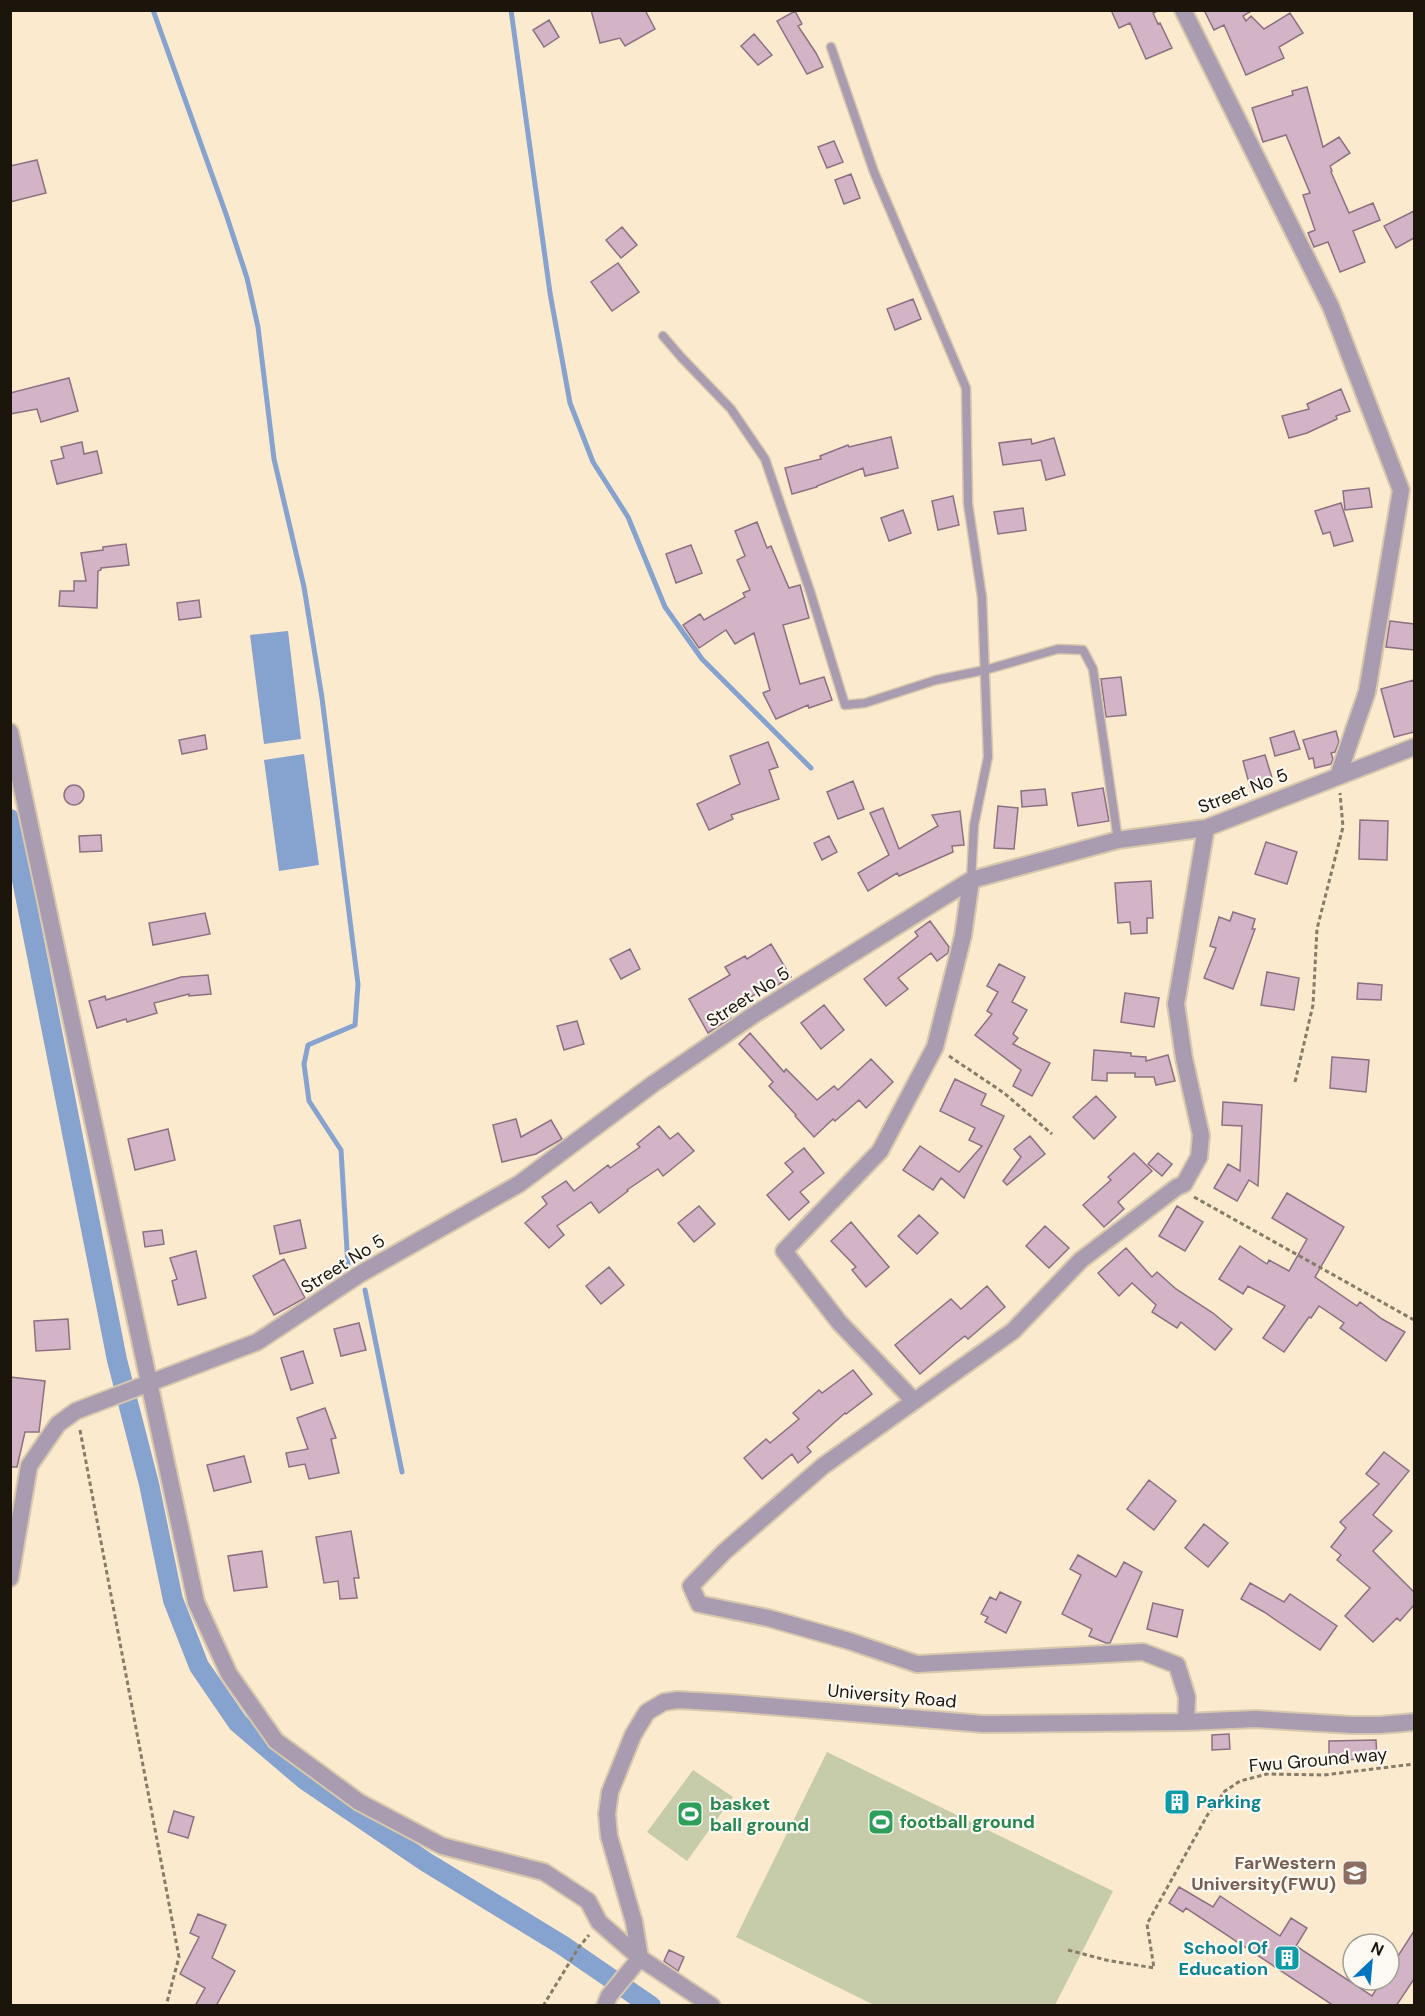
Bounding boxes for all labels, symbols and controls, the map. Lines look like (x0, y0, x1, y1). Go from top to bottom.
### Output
street label: Street No 5 (1195, 763, 1291, 819)
street label: Street No 5 (702, 961, 794, 1033)
street label: Street No 5 (296, 1229, 390, 1299)
street label: University Road (826, 1678, 958, 1714)
street label: Fwu Ground way (1248, 1742, 1388, 1778)
building icon: Parking (1162, 1787, 1192, 1817)
place label: Parking (1196, 1790, 1262, 1814)
place label: basket ball ground (710, 1792, 809, 1837)
sports icon: basket ball ground (675, 1799, 705, 1829)
sports icon: football ground (866, 1807, 896, 1837)
place label: football ground (900, 1810, 1035, 1834)
place label: FarWestern University(FWU) (1191, 1851, 1336, 1896)
school or university icon: FarWestern University(FWU) (1340, 1858, 1370, 1888)
north arrow (1341, 1932, 1401, 1992)
place label: School Of Education (1178, 1936, 1268, 1981)
text: N (1368, 1937, 1387, 1961)
building icon: School Of Education (1272, 1943, 1302, 1973)

